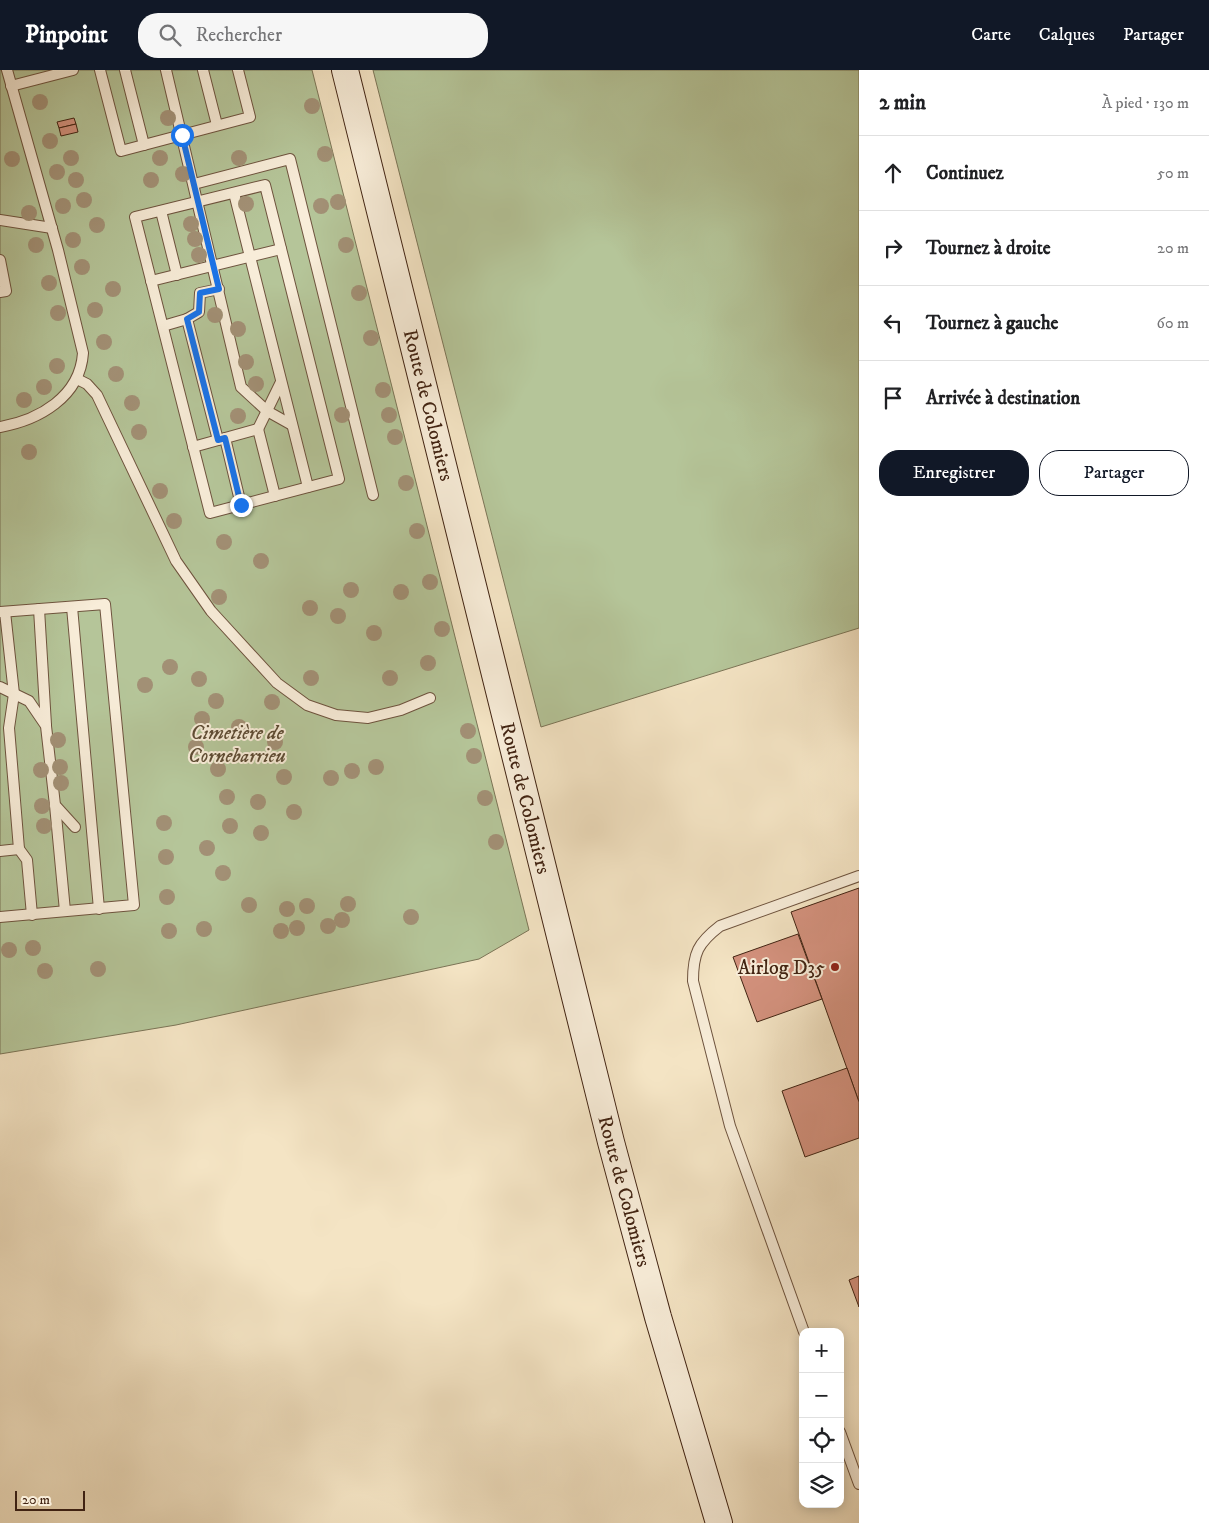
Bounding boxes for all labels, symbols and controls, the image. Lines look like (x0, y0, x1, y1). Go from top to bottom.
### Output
search box (138, 13, 488, 58)
text: Pinpoint (25, 20, 108, 50)
icon: search (156, 21, 184, 49)
text: Rechercher (196, 24, 282, 47)
text: Carte (971, 24, 1011, 46)
text: Calques (1039, 24, 1095, 46)
text: Partager (1123, 24, 1184, 46)
text: 2 min (879, 90, 926, 116)
text: À pied · 130 m (1102, 93, 1189, 113)
route start (171, 124, 194, 147)
icon: ahead (879, 159, 907, 187)
text: Continuez (926, 162, 1004, 185)
text: 50 m (1157, 163, 1189, 183)
icon: right (879, 234, 907, 262)
text: Tournez à droite (926, 237, 1051, 260)
text: 20 m (1157, 238, 1189, 258)
icon: left (879, 309, 907, 337)
text: Tournez à gauche (926, 312, 1058, 335)
text: 60 m (1157, 313, 1189, 333)
street label: Route de Colomiers (397, 327, 459, 484)
icon: arrive (879, 384, 907, 412)
text: Arrivée à destination (926, 387, 1080, 410)
button: Enregistrer (879, 450, 1029, 496)
button: Partager (1039, 450, 1189, 496)
route end (230, 494, 253, 517)
street label: Route de Colomiers (494, 720, 556, 877)
park label: Cimetière de Cornebarrieu (188, 721, 286, 769)
place label: Airlog D35 (738, 956, 825, 981)
marker: Airlog D35 (829, 961, 841, 973)
street label: Route de Colomiers (591, 1113, 656, 1270)
map controls (799, 1328, 844, 1508)
button: + (799, 1328, 844, 1373)
button: − (799, 1373, 844, 1418)
button: locate (799, 1418, 844, 1463)
button: layers (799, 1463, 844, 1508)
scale bar (15, 1488, 85, 1511)
text: 20 m (22, 1491, 50, 1509)

